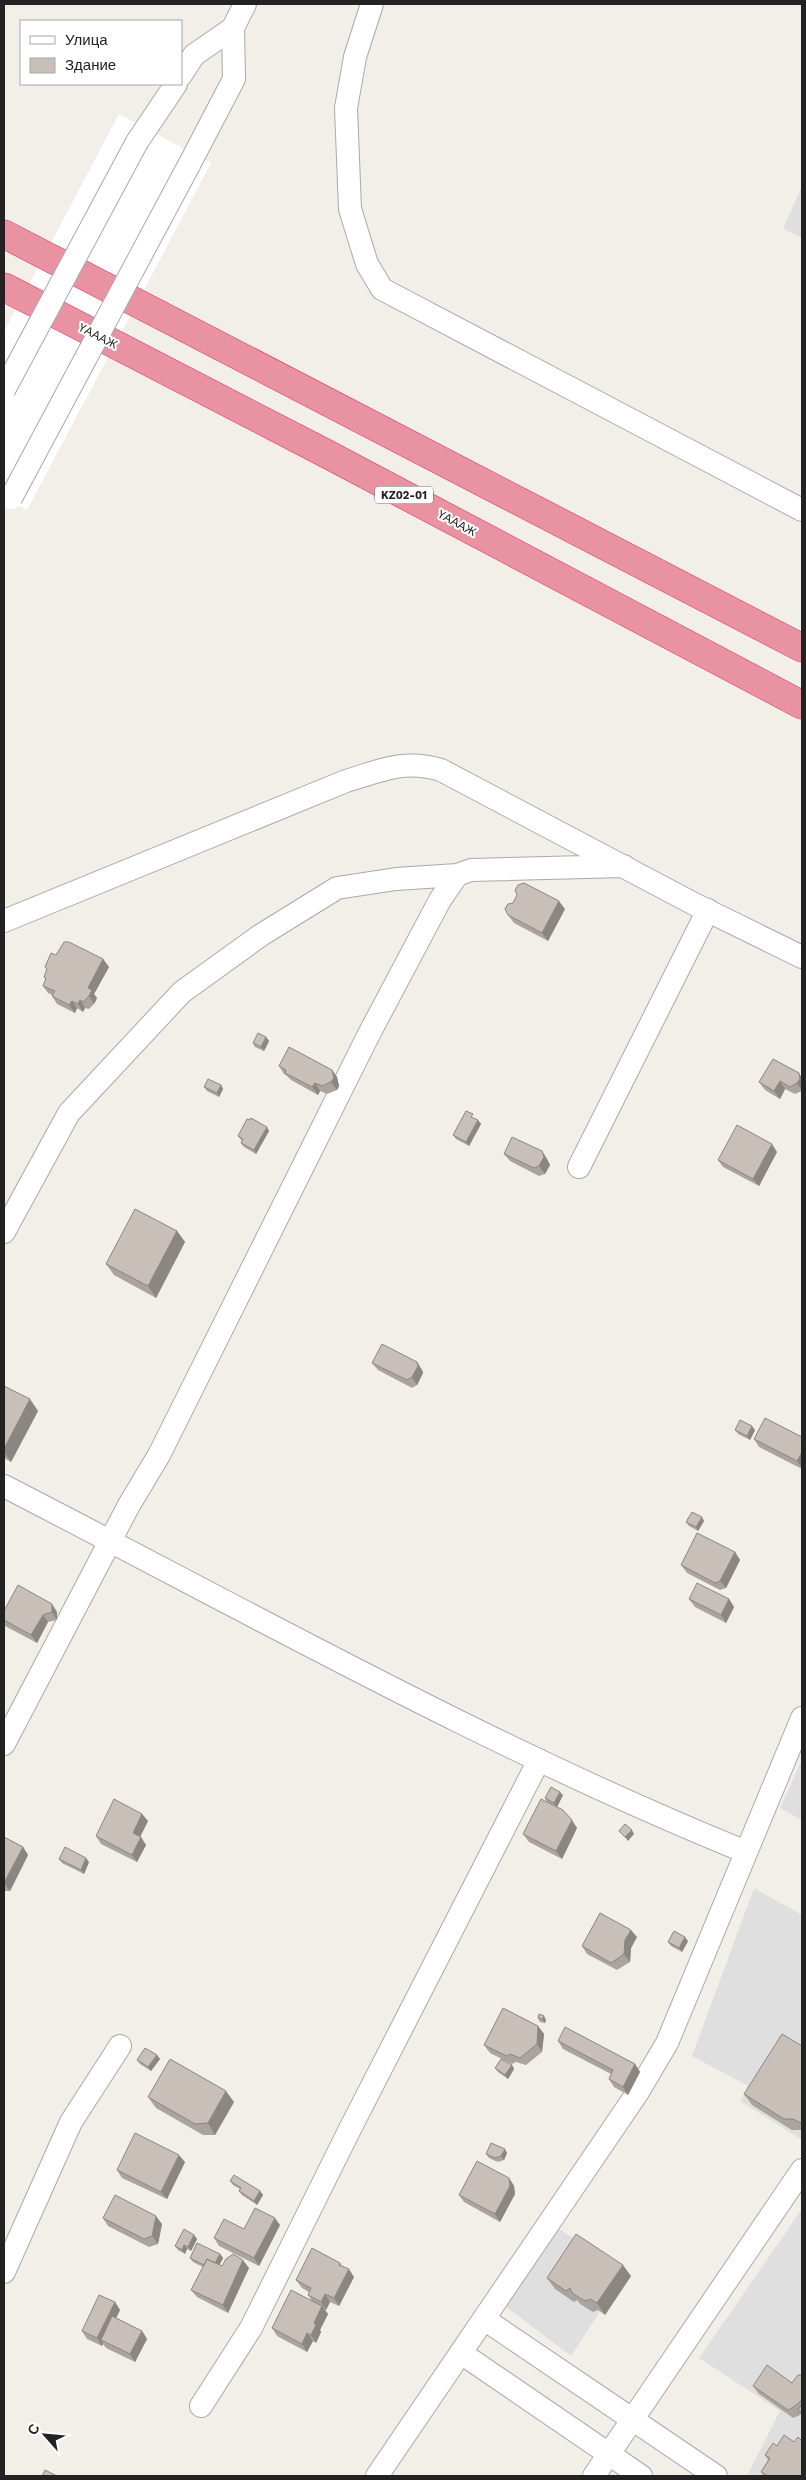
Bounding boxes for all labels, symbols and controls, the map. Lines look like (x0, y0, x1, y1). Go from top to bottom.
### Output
legend (20, 20, 182, 85)
text: Улица (65, 31, 108, 49)
text: Здание (65, 56, 116, 74)
street label: ҮАААЖ (76, 320, 120, 352)
road number: KZ02-01 (375, 486, 433, 504)
street label: ҮАААЖ (435, 507, 479, 539)
north arrow (20, 2410, 70, 2460)
text: С (24, 2421, 43, 2437)

